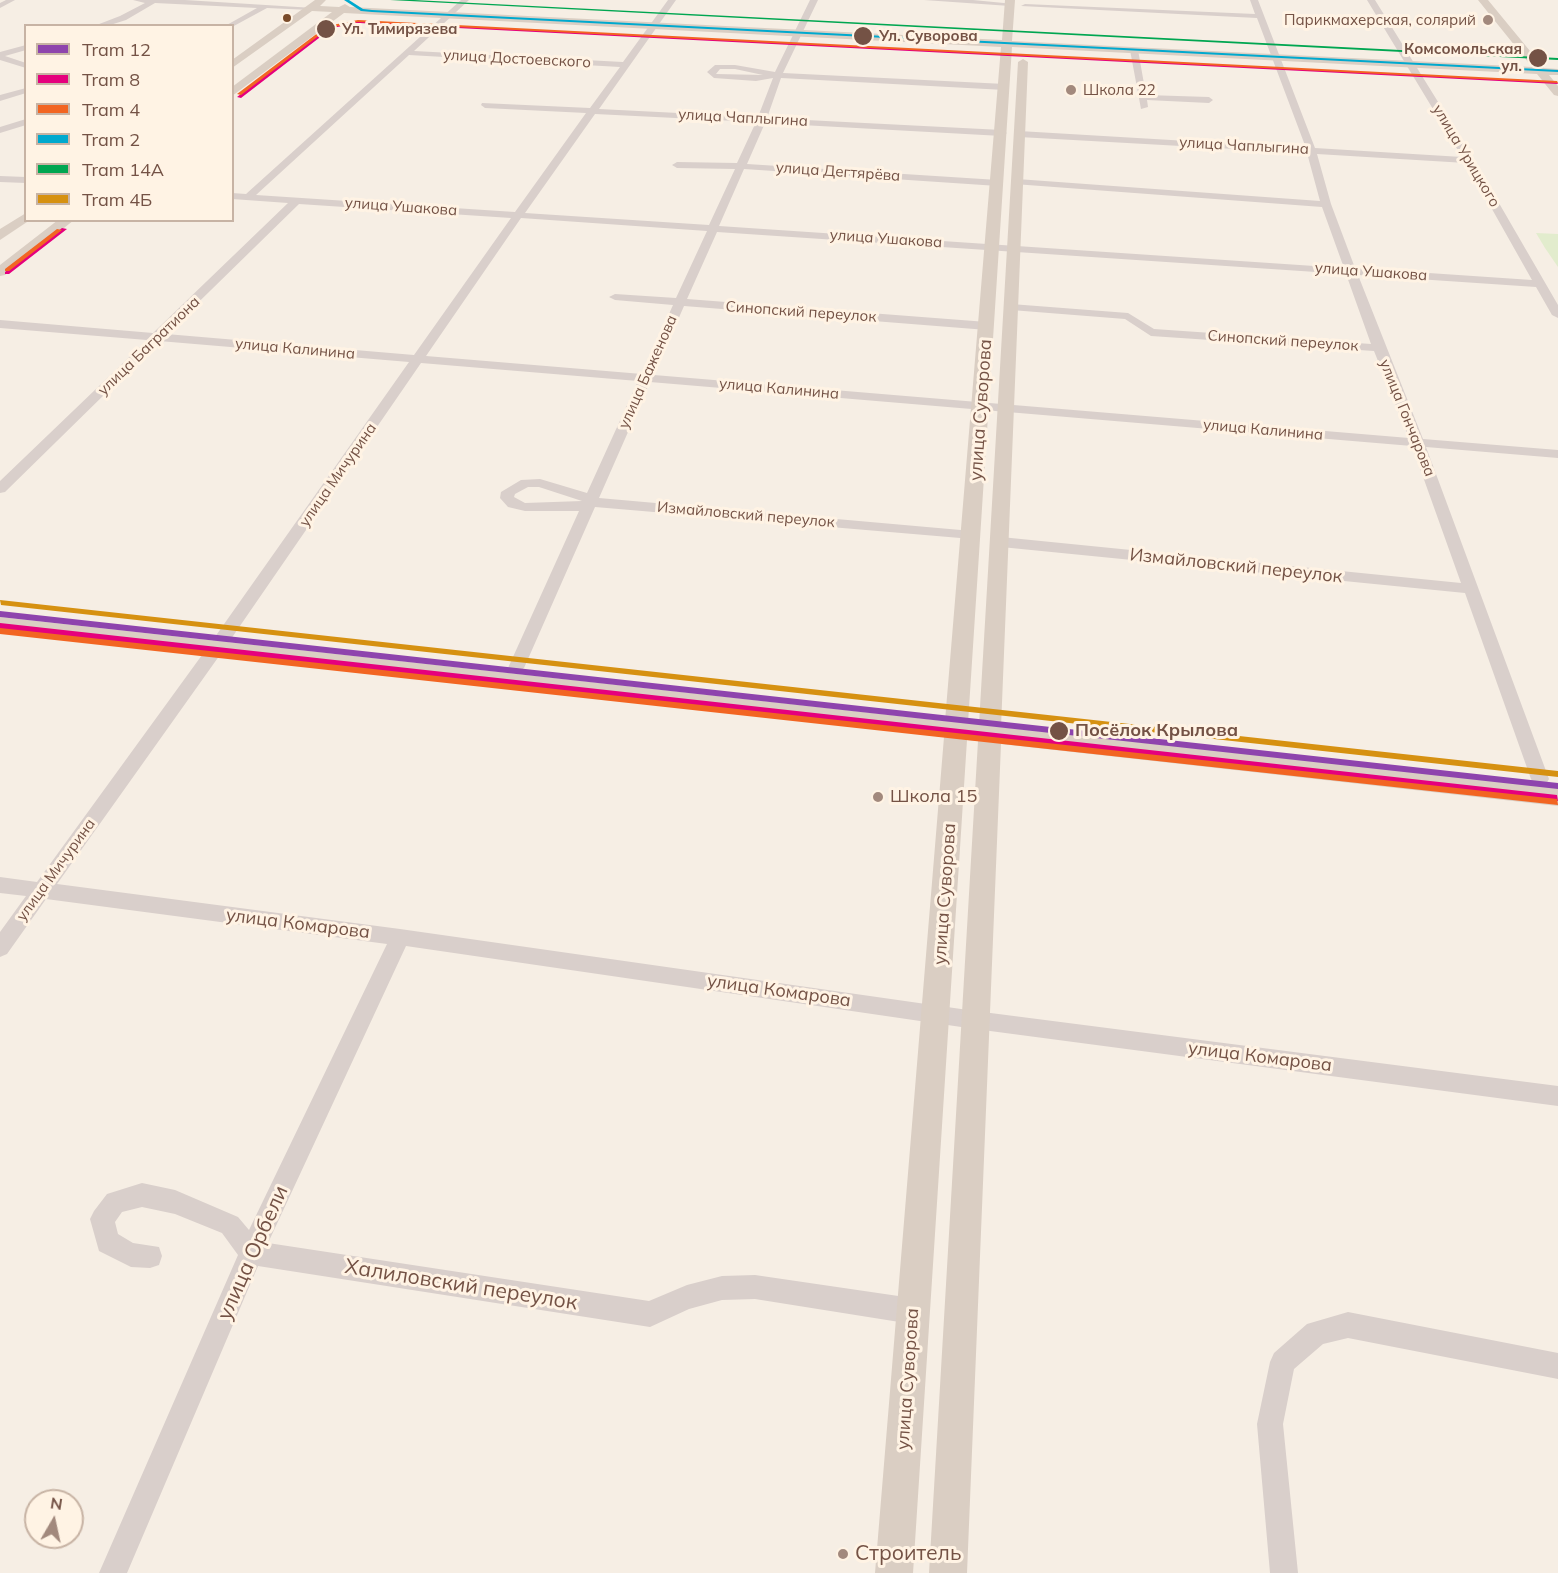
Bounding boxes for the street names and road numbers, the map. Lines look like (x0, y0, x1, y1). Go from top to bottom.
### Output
street label: улица Достоевского (443, 46, 591, 72)
street label: улица Урицкого (1428, 102, 1504, 210)
street label: улица Чаплыгина (678, 106, 808, 130)
street label: улица Чаплыгина (1179, 134, 1309, 158)
street label: улица Дегтярёва (775, 159, 901, 185)
street label: улица Ушакова (344, 194, 458, 220)
street label: улица Ушакова (829, 226, 943, 252)
street label: улица Ушакова (1314, 259, 1428, 285)
street label: улица Багратиона (94, 293, 204, 399)
street label: Синопский переулок (725, 298, 877, 326)
street label: улица Баженова (615, 312, 681, 432)
street label: Синопский переулок (1207, 327, 1359, 355)
street label: улица Калинина (234, 335, 356, 363)
street label: улица Суворова (965, 338, 997, 482)
street label: улица Гончарова (1375, 357, 1439, 479)
street label: улица Калинина (718, 375, 840, 403)
street label: улица Калинина (1202, 416, 1324, 444)
street label: улица Мичурина (296, 420, 380, 530)
street label: Измайловский переулок (656, 498, 836, 532)
street label: Измайловский переулок (1129, 544, 1343, 588)
street label: улица Мичурина (13, 815, 99, 925)
street label: улица Суворова (929, 822, 961, 966)
street label: улица Комарова (225, 904, 371, 944)
street label: улица Комарова (706, 970, 852, 1012)
street label: улица Комарова (1187, 1037, 1333, 1077)
street label: улица Орбели (212, 1182, 294, 1324)
street label: Халиловский переулок (343, 1254, 579, 1316)
street label: улица Суворова (892, 1307, 924, 1451)

